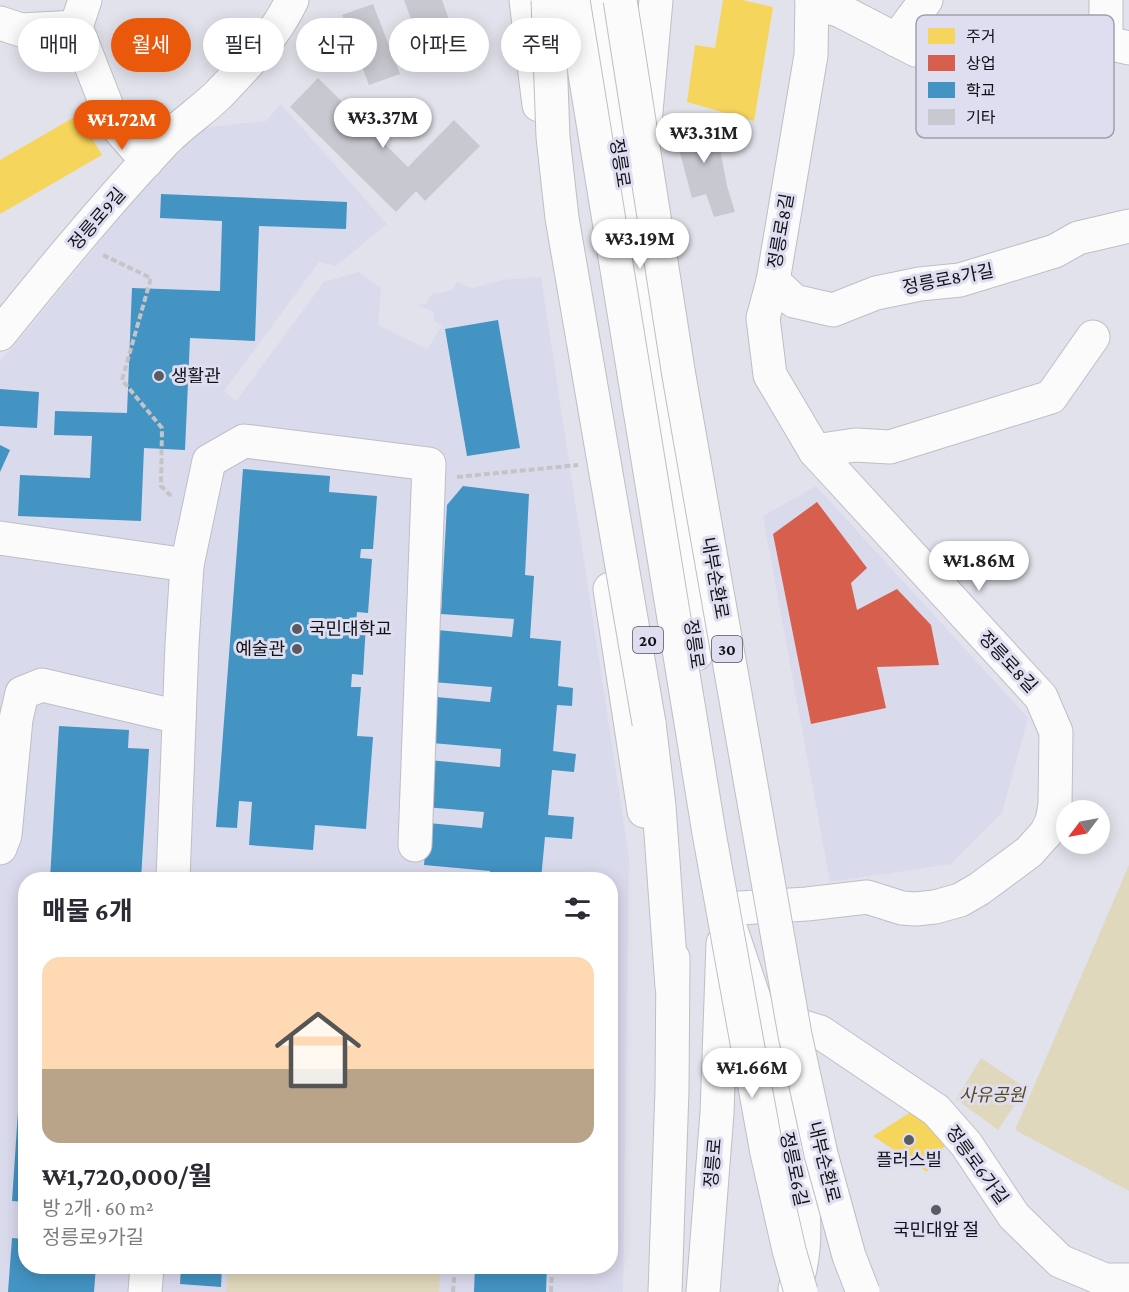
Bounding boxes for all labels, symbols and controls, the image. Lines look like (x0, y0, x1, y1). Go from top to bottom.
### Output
legend (916, 15, 1114, 138)
chip: 매매 (18, 18, 99, 72)
chip: 월세 (111, 18, 191, 72)
chip: 필터 (203, 18, 284, 72)
chip: 신규 (296, 18, 377, 72)
chip: 아파트 (389, 18, 489, 72)
chip: 주택 (501, 18, 581, 72)
text: 주거 (966, 28, 995, 45)
text: 상업 (966, 55, 995, 72)
text: 학교 (966, 82, 995, 99)
pin: ₩3.37M (334, 98, 432, 149)
pin: ₩1.72M (73, 100, 171, 151)
text: ₩3.37M (348, 106, 418, 128)
text: ₩1.72M (88, 108, 156, 130)
text: 기타 (966, 109, 996, 126)
pin: ₩3.31M (655, 113, 753, 164)
text: ₩3.31M (670, 121, 738, 143)
street label: 정릉로 (606, 137, 634, 189)
street label: 정릉로9길 (65, 184, 129, 254)
street label: 정릉로8길 (765, 192, 797, 270)
pin: ₩3.19M (591, 219, 689, 270)
text: ₩3.19M (605, 227, 675, 249)
street label: 정릉로8가길 (901, 260, 995, 298)
place label: 생활관 (171, 366, 221, 386)
marker: 생활관 (152, 369, 166, 383)
street label: 내부순환로 (698, 535, 732, 621)
pin: ₩1.86M (930, 541, 1028, 592)
text: ₩1.86M (943, 549, 1015, 571)
street label: 정릉로 (681, 618, 707, 670)
place label: 국민대학교 (309, 619, 392, 639)
marker: 국민대학교 (290, 622, 304, 636)
road number: 20 (633, 627, 663, 653)
street label: 정릉로8길 (975, 627, 1041, 697)
road number: 30 (712, 636, 742, 662)
place label: 예술관 (235, 639, 285, 659)
marker: 예술관 (290, 642, 304, 656)
north arrow (1056, 800, 1110, 854)
map controls (1056, 800, 1110, 854)
icon: filters (561, 892, 594, 925)
text: 매물 6개 (42, 897, 133, 926)
icon: home (264, 996, 372, 1104)
pin: ₩1.66M (703, 1048, 801, 1099)
text: ₩1.66M (716, 1056, 788, 1078)
park label: 사유공원 (959, 1085, 1027, 1105)
street label: 내부순환로 (804, 1119, 844, 1205)
street label: 정릉로6가길 (942, 1122, 1012, 1208)
street label: 정릉로6길 (776, 1130, 812, 1208)
marker: 플러스빌 (902, 1133, 916, 1147)
street label: 정릉로 (701, 1137, 725, 1189)
place label: 플러스빌 (876, 1150, 942, 1170)
text: ₩1,720,000/월 (42, 1162, 212, 1191)
text: 방 2개 · 60 m² (42, 1197, 154, 1219)
marker: 국민대앞 절 (929, 1203, 943, 1217)
place label: 국민대앞 절 (893, 1220, 979, 1240)
text: 정릉로9가길 (42, 1226, 144, 1248)

